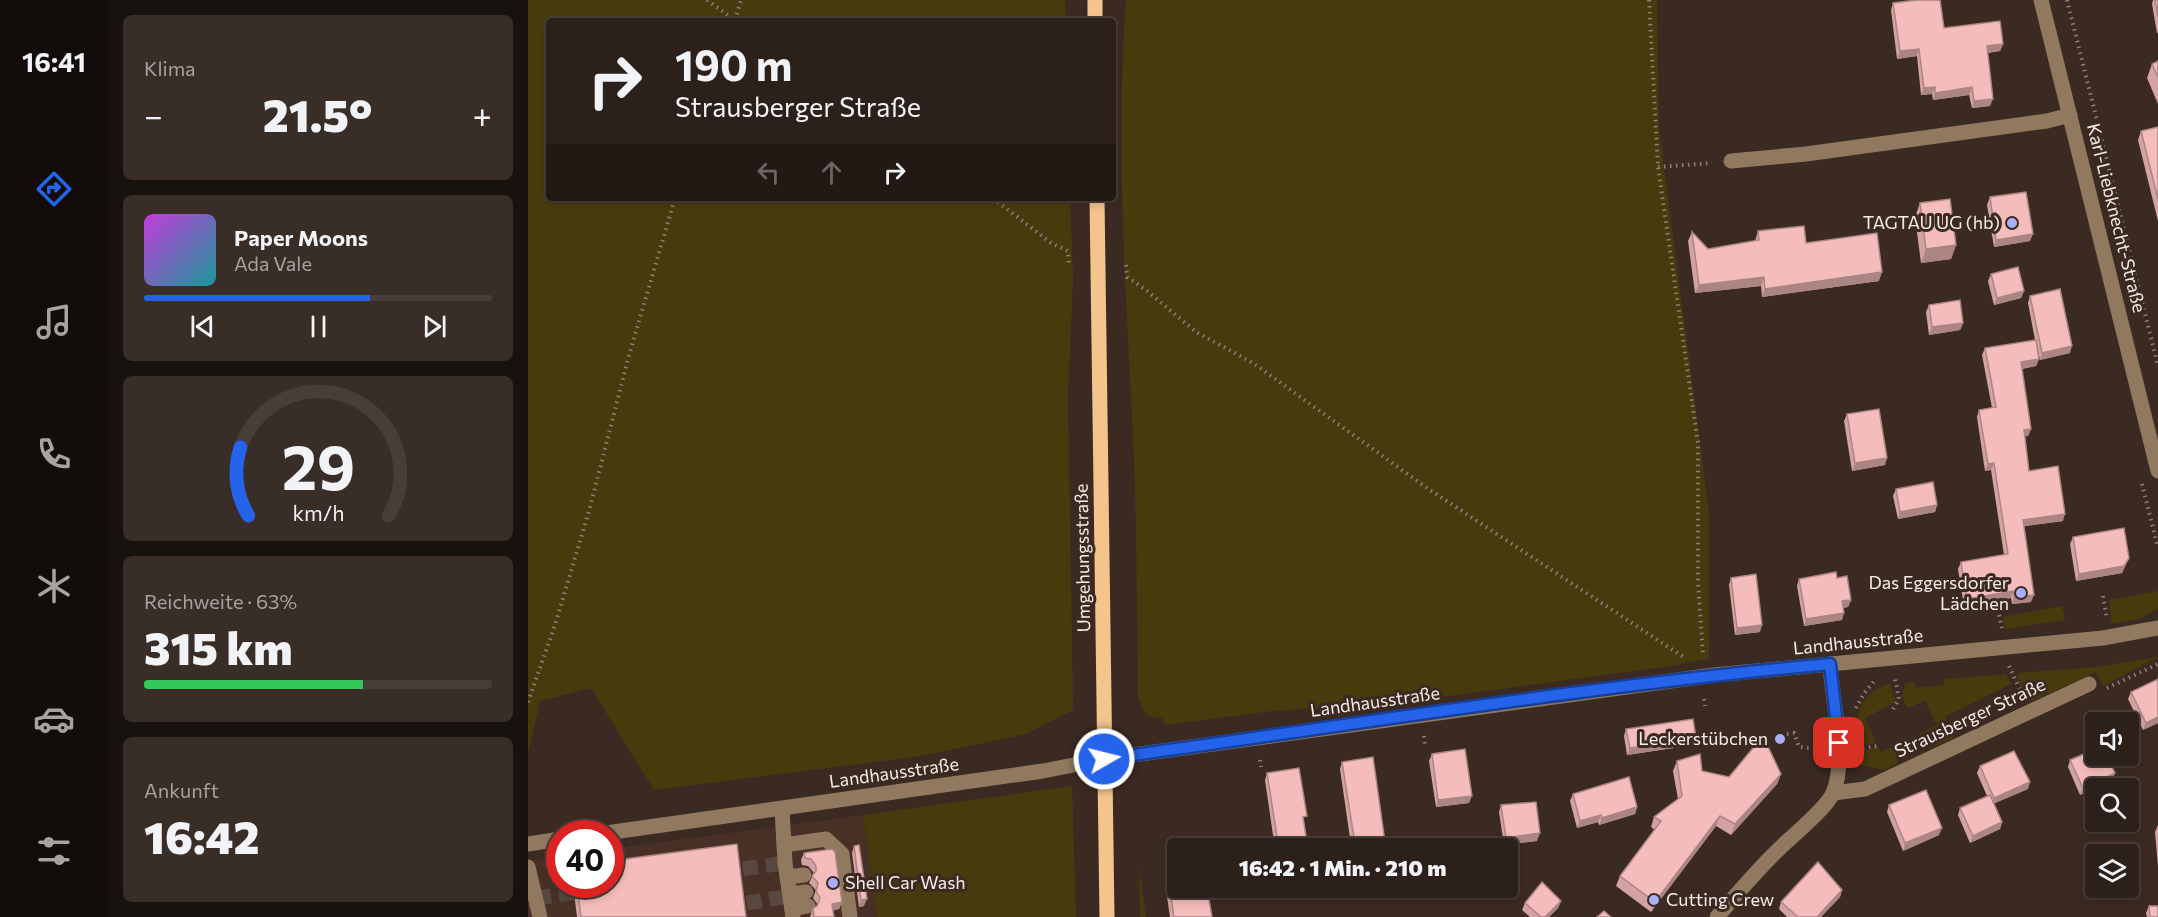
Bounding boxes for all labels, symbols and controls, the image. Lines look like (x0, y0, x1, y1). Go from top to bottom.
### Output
text: 190 m (675, 38, 793, 90)
icon: right (576, 42, 654, 120)
text: 16:41 (22, 45, 86, 78)
text: Klima (144, 56, 196, 80)
text: 21.5° (263, 86, 373, 141)
text: Strausberger Straße (675, 90, 921, 123)
text: − (144, 94, 163, 135)
text: + (473, 94, 492, 135)
street label: Karl-Liebknecht-Straße (2083, 121, 2151, 315)
icon: left (752, 156, 785, 189)
icon: ahead (815, 156, 848, 189)
icon: right (878, 156, 911, 189)
icon: directions (33, 168, 75, 210)
place label: TAGTAU UG (hb) (1863, 211, 2000, 233)
marker: TAGTAU UG (hb) (2005, 216, 2019, 230)
text: Paper Moons (234, 224, 368, 251)
text: Ada Vale (234, 251, 312, 275)
icon: music (33, 301, 75, 343)
icon: previous (186, 310, 219, 343)
icon: pause (302, 310, 335, 343)
icon: next (418, 310, 451, 343)
text: 29 (281, 427, 355, 503)
icon: phone (33, 433, 75, 475)
street label: Umgehungsstraße (1070, 483, 1094, 633)
text: km/h (292, 499, 344, 525)
icon: climate (33, 565, 75, 607)
place label: Das Eggersdorfer Lädchen (1868, 571, 2009, 614)
marker: Das Eggersdorfer Lädchen (2014, 586, 2028, 600)
text: Reichweite · 63% (144, 589, 297, 613)
text: 315 km (144, 619, 292, 674)
street label: Landhausstraße (1792, 623, 1924, 659)
street label: Strausberger Straße (1891, 672, 2049, 762)
street label: Landhausstraße (1309, 681, 1441, 721)
icon: car (33, 698, 75, 740)
map controls (2085, 712, 2139, 898)
button: sound (2085, 712, 2139, 766)
pin (1813, 717, 1864, 768)
icon: arrive (1822, 726, 1855, 759)
position arrow (1072, 727, 1136, 791)
place label: Leckerstübchen (1638, 727, 1768, 749)
marker: Leckerstübchen (1773, 732, 1787, 746)
street label: Landhausstraße (828, 752, 960, 792)
text: Ankunft (144, 778, 219, 802)
button: search (2085, 778, 2139, 832)
text: 16:42 (144, 808, 259, 863)
speed limit sign: 40 (546, 820, 624, 898)
icon: filters (33, 830, 75, 872)
button: layers (2085, 844, 2139, 898)
text: 16:42 · 1 Min. · 210 m (1239, 854, 1446, 881)
place label: Shell Car Wash (845, 871, 966, 893)
marker: Shell Car Wash (826, 876, 840, 890)
place label: Cutting Crew (1666, 888, 1774, 910)
marker: Cutting Crew (1647, 893, 1661, 907)

